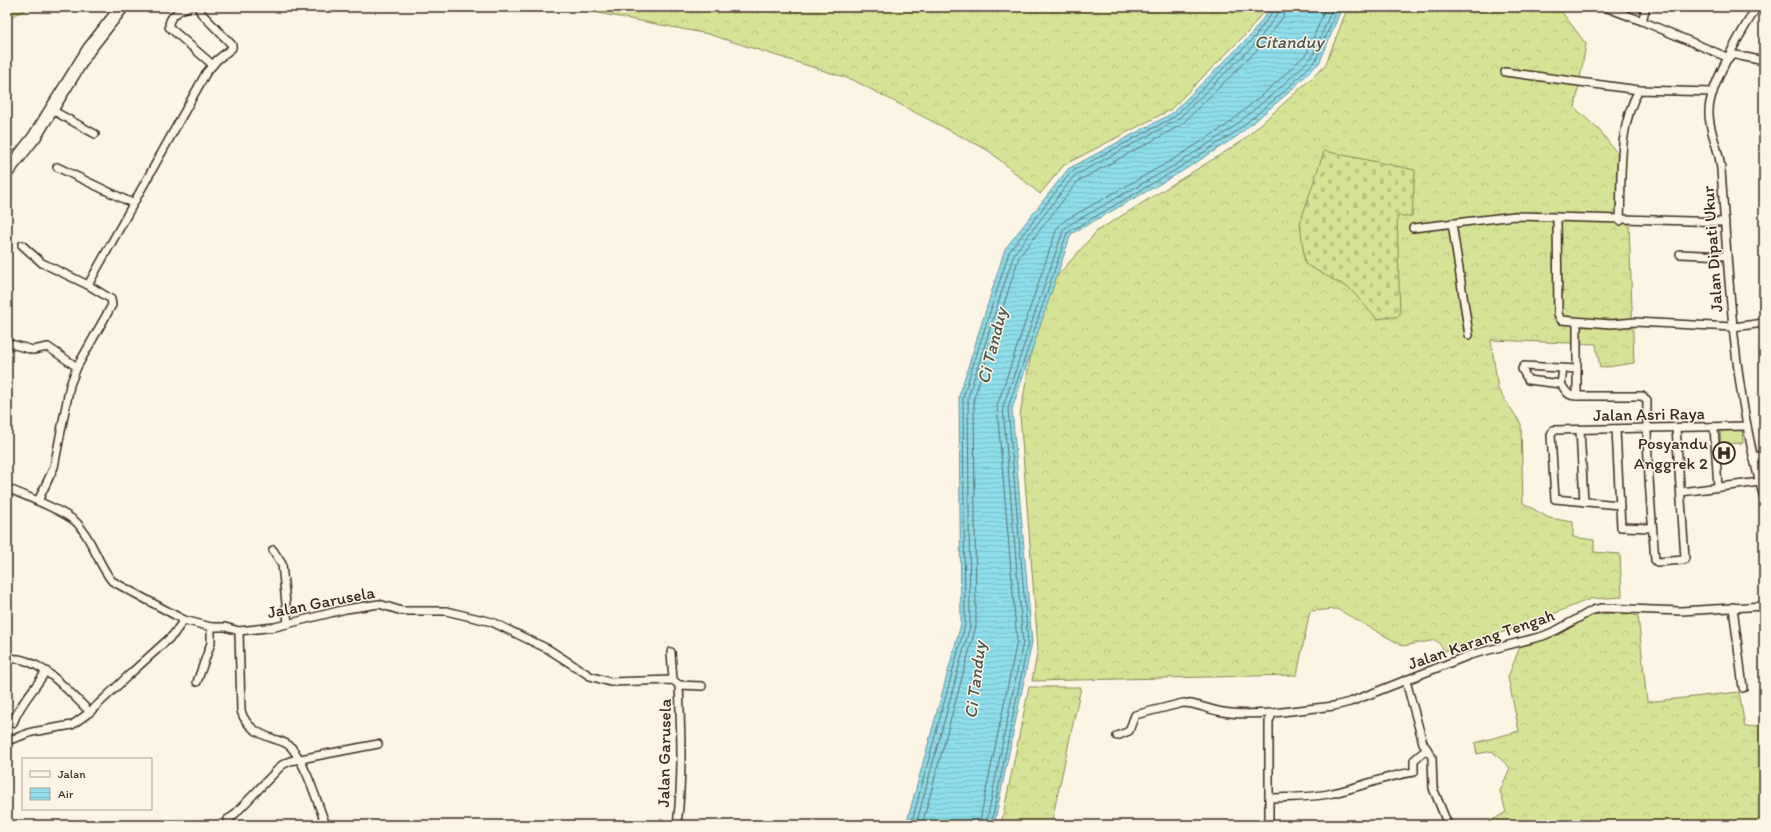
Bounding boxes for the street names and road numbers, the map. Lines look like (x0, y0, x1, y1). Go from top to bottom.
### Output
street label: Jalan Dipati Ukur (1698, 185, 1726, 313)
street label: Jalan Asri Raya (1593, 403, 1705, 425)
street label: Jalan Garusela (266, 582, 376, 622)
street label: Jalan Karang Tengah (1405, 604, 1557, 673)
street label: Jalan Garusela (653, 698, 675, 808)

